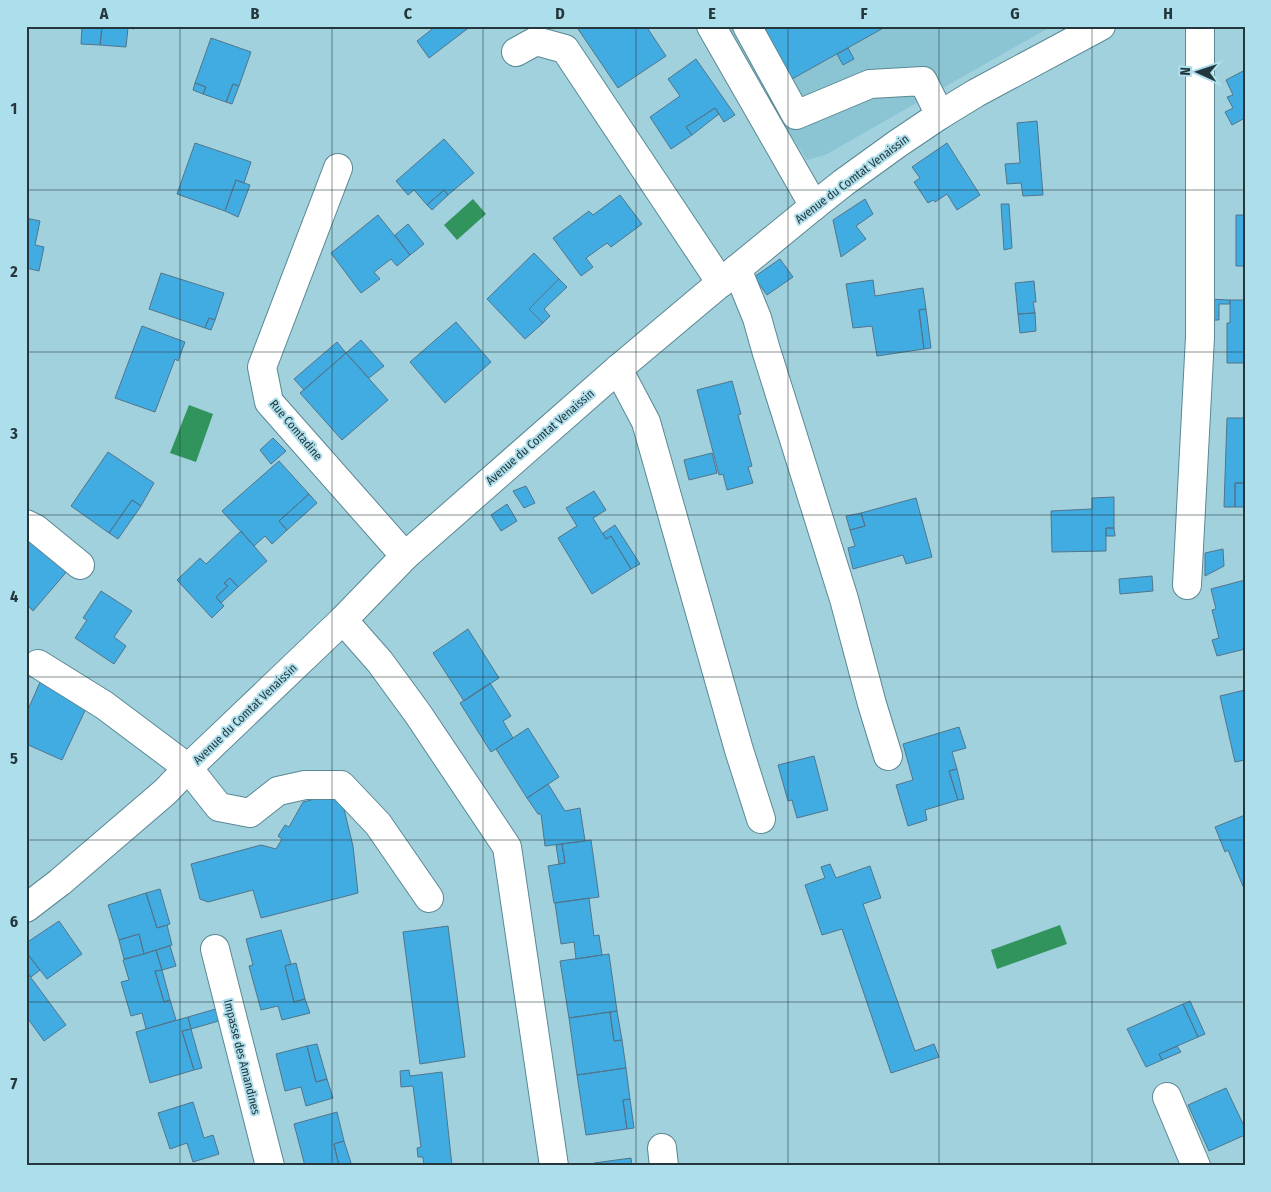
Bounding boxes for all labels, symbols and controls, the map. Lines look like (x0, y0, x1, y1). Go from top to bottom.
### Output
text: A (99, 4, 109, 23)
text: B (251, 4, 260, 23)
text: C (404, 4, 413, 23)
text: D (555, 4, 565, 23)
text: E (708, 4, 716, 23)
text: F (860, 4, 868, 23)
text: G (1010, 4, 1020, 23)
text: H (1163, 4, 1173, 23)
north arrow (1174, 48, 1224, 98)
text: N (1177, 67, 1194, 76)
text: 1 (11, 99, 17, 118)
street label: Avenue du Comtat Venaissin (792, 132, 912, 226)
text: 2 (9, 262, 18, 281)
street label: Avenue du Comtat Venaissin (483, 386, 597, 488)
street label: Rue Comtadine (267, 397, 325, 463)
text: 3 (9, 424, 18, 443)
text: 4 (10, 587, 18, 606)
street label: Avenue du Comtat Venaissin (190, 661, 300, 767)
text: 5 (10, 749, 18, 768)
text: 6 (10, 912, 18, 931)
street label: Impasse des Amandines (221, 998, 263, 1116)
text: 7 (11, 1074, 18, 1093)

